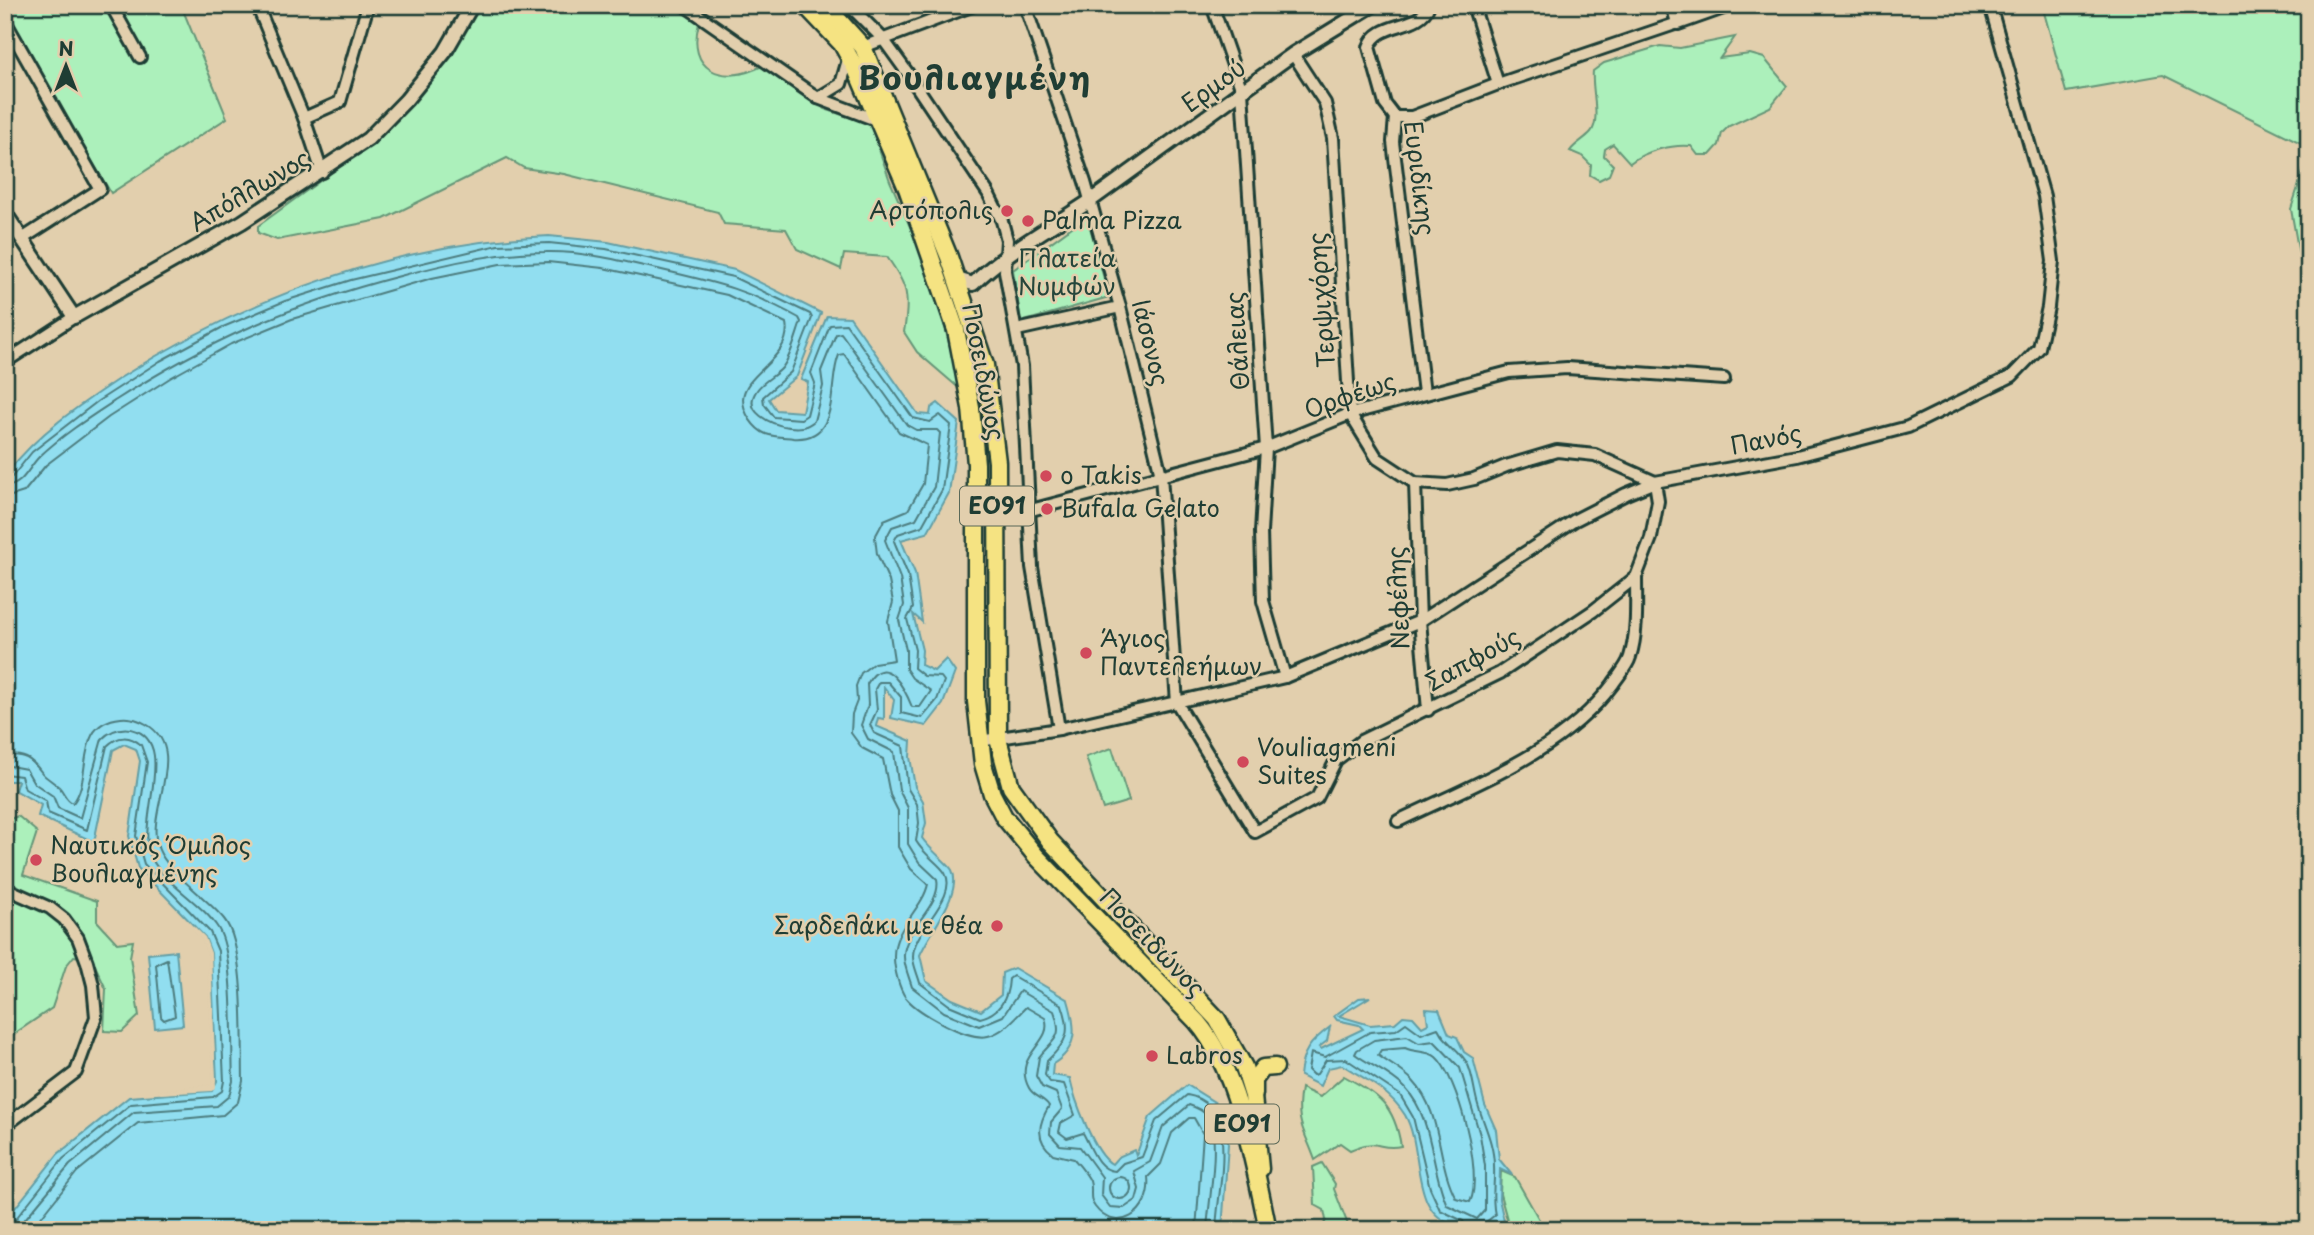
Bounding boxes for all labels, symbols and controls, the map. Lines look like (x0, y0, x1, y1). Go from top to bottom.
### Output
north arrow (32, 32, 102, 102)
text: N (58, 34, 74, 62)
street label: Ερμού (1173, 49, 1252, 120)
district label: Βουλιαγμένη (858, 53, 1092, 101)
street label: Ευριδίκης (1396, 118, 1446, 237)
street label: Απόλλωνος (182, 139, 316, 239)
place label: Αρτόπολις (869, 191, 993, 227)
place label: Palma Pizza (1042, 201, 1182, 237)
marker: Αρτόπολις (999, 203, 1015, 219)
marker: Palma Pizza (1020, 213, 1036, 229)
street label: Τερψιχόρης (1297, 231, 1343, 369)
park label: Πλατεία Νυμφών (1018, 239, 1116, 303)
street label: Θάλειας (1215, 291, 1257, 392)
street label: Ιάσονος (1124, 296, 1180, 389)
street label: Ποσειδώνος (954, 300, 1016, 443)
street label: Ορφέως (1299, 362, 1400, 427)
street label: Πανός (1727, 414, 1804, 463)
place label: o Takis (1060, 456, 1142, 492)
marker: o Takis (1038, 468, 1054, 484)
road number: ΕΟ91 (960, 486, 1034, 526)
place label: Bufala Gelato (1061, 489, 1220, 525)
marker: Bufala Gelato (1039, 501, 1055, 517)
street label: Νεφέλης (1376, 545, 1418, 651)
street label: Σαπφούς (1418, 617, 1526, 699)
place label: Άγιος Παντελεήμων (1100, 619, 1262, 683)
marker: Άγιος Παντελεήμων (1078, 645, 1094, 661)
place label: Vouliagmeni Suites (1257, 728, 1396, 792)
marker: Vouliagmeni Suites (1235, 754, 1251, 770)
place label: Ναυτικός Όμιλος Βουλιαγμένης (50, 826, 251, 890)
marker: Ναυτικός Όμιλος Βουλιαγμένης (28, 852, 44, 868)
street label: Ποσειδώνος (1092, 879, 1215, 1004)
place label: Σαρδελάκι με θέα (774, 906, 983, 942)
marker: Σαρδελάκι με θέα (989, 918, 1005, 934)
place label: Labros (1166, 1036, 1243, 1072)
marker: Labros (1144, 1048, 1160, 1064)
road number: ΕΟ91 (1205, 1105, 1279, 1144)

